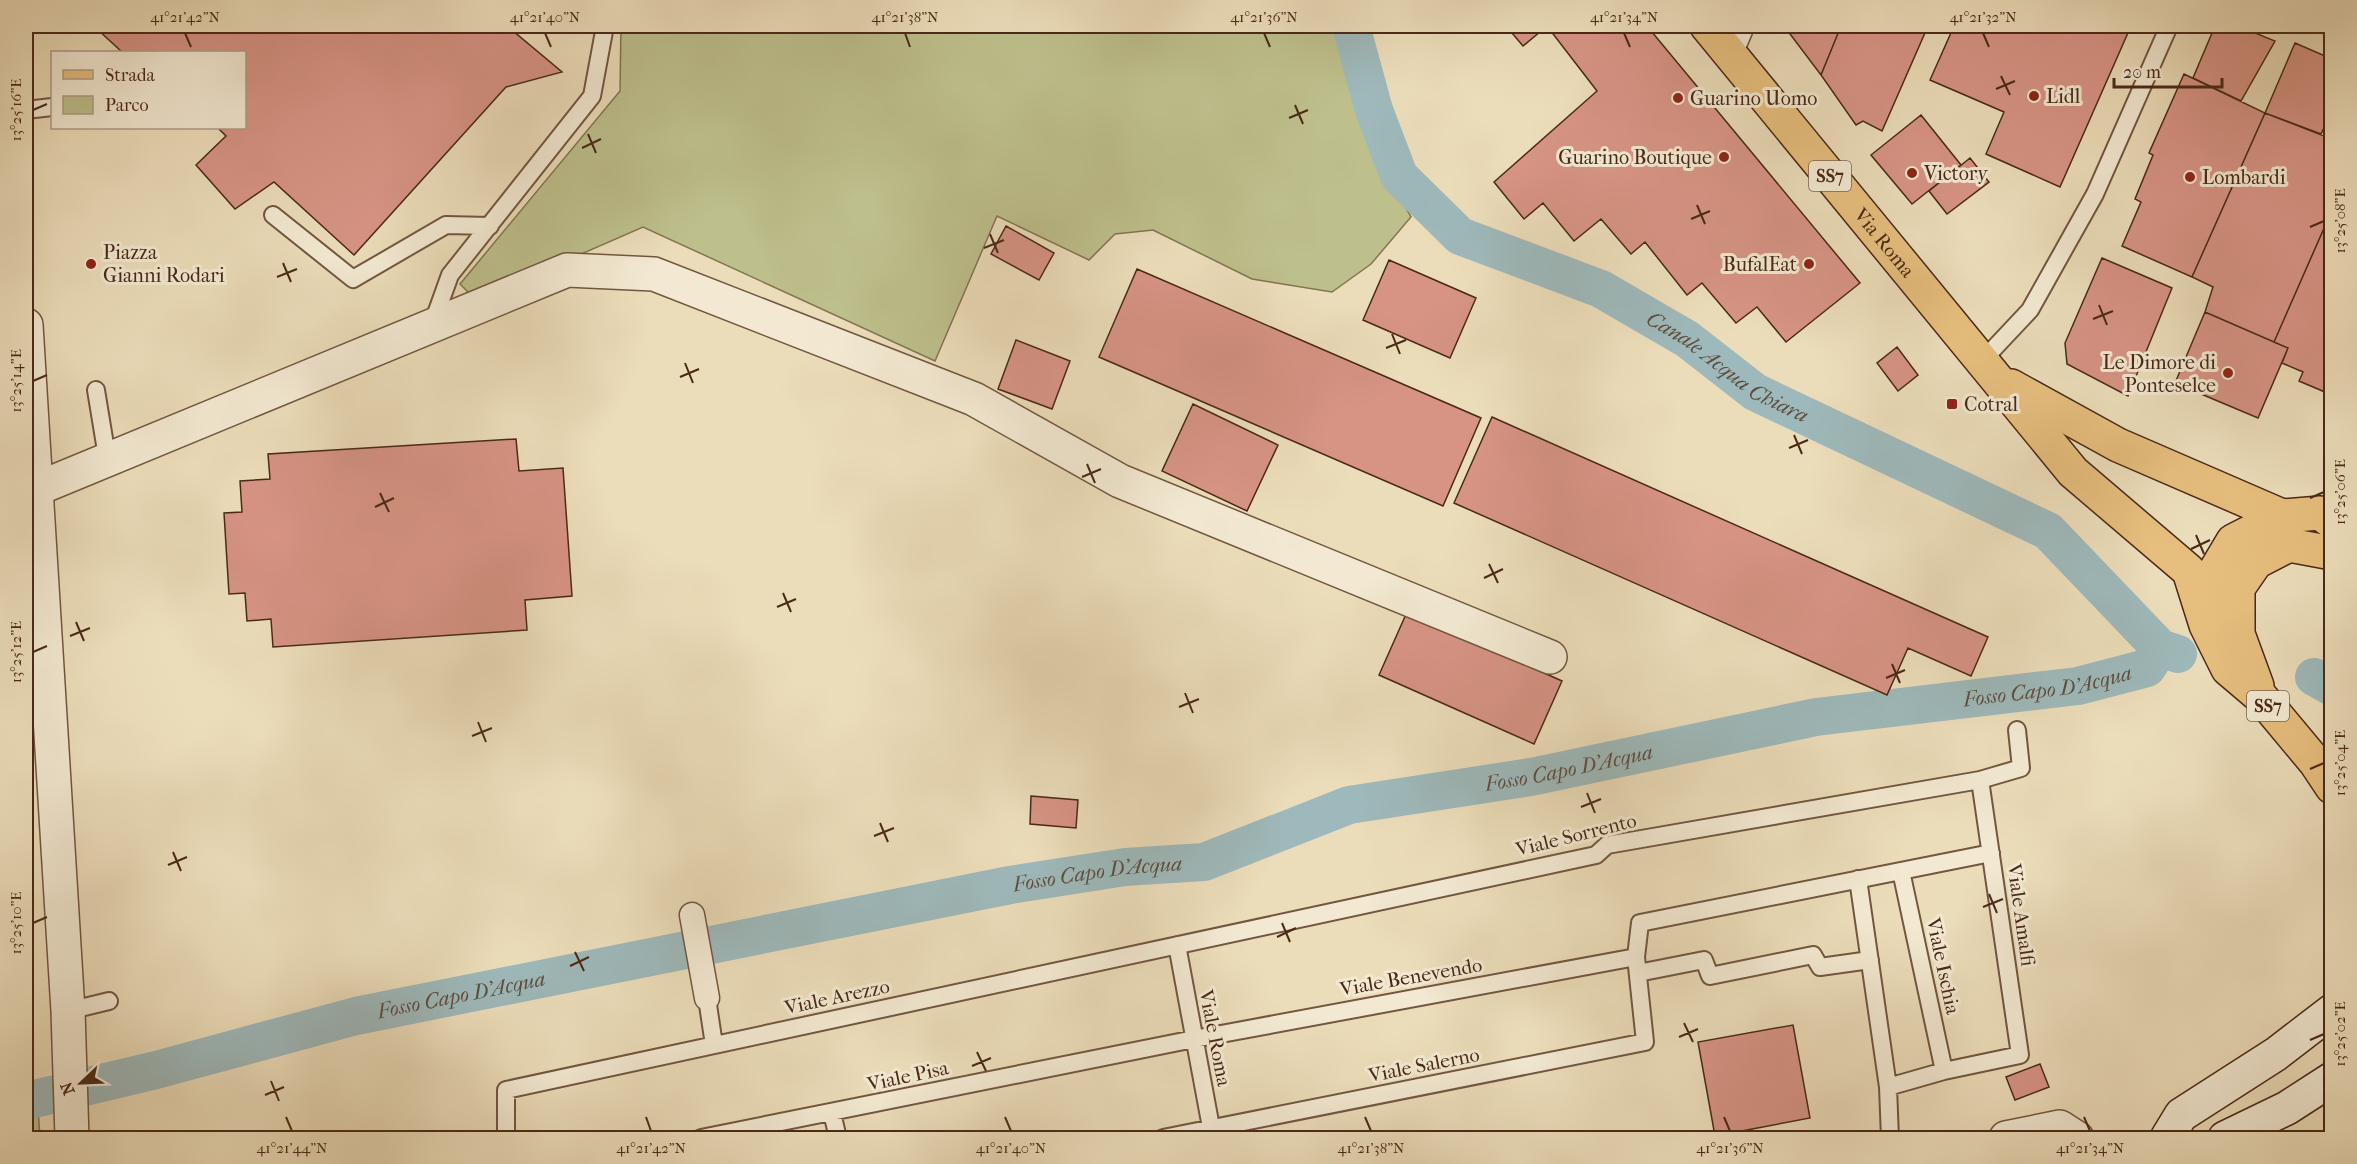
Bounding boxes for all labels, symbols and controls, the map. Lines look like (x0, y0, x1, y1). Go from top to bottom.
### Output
text: 41°21'42"N (150, 8, 220, 26)
text: 41°21'40"N (510, 8, 581, 26)
text: 41°21'38"N (872, 8, 939, 26)
text: 41°21'36"N (1230, 8, 1298, 26)
text: 41°21'34"N (1590, 8, 1659, 26)
text: 41°21'32"N (1949, 8, 2017, 26)
legend (51, 51, 246, 129)
scale bar (2114, 51, 2222, 89)
text: 20 m (2123, 62, 2161, 83)
text: Strada (105, 65, 156, 86)
text: 13°25'16"E (7, 79, 25, 141)
place label: Lidl (2046, 85, 2081, 108)
place label: Guarino Uomo (1690, 87, 1817, 110)
marker: Lidl (2027, 89, 2041, 103)
marker: Guarino Uomo (1671, 91, 1685, 105)
text: Parco (105, 95, 149, 116)
place label: Guarino Boutique (1558, 146, 1712, 169)
marker: Guarino Boutique (1717, 150, 1731, 164)
road number: SS7 (1809, 161, 1851, 191)
place label: Victory (1923, 162, 1989, 185)
marker: Victory (1905, 166, 1919, 180)
place label: Lombardi (2202, 166, 2286, 189)
marker: Lombardi (2183, 170, 2197, 184)
text: 13°25'08"E (2331, 188, 2349, 254)
street label: Via Roma (1849, 202, 1920, 282)
place label: Piazza Gianni Rodari (103, 241, 225, 287)
place label: BufalEat (1723, 253, 1797, 276)
marker: Piazza Gianni Rodari (84, 257, 98, 271)
marker: BufalEat (1802, 257, 1816, 271)
water label: Canale Acqua Chiara (1643, 306, 1812, 428)
text: 13°25'14"E (7, 349, 25, 413)
place label: Le Dimore di Ponteselce (2103, 351, 2216, 397)
marker: Le Dimore di Ponteselce (2221, 366, 2235, 380)
place label: Cotral (1964, 393, 2018, 416)
marker: Cotral (1945, 397, 1959, 411)
text: 13°25'06"E (2331, 459, 2349, 525)
text: 13°25'12"E (7, 621, 25, 683)
water label: Fosso Capo D'Acqua (1961, 661, 2134, 712)
road number: SS7 (2247, 691, 2289, 721)
text: 13°25'04"E (2331, 730, 2349, 796)
water label: Fosso Capo D'Acqua (1482, 740, 1655, 796)
street label: Viale Sorrento (1512, 809, 1639, 861)
water label: Fosso Capo D'Acqua (1010, 851, 1183, 897)
street label: Viale Amalfi (2002, 861, 2040, 968)
text: 13°25'10"E (7, 892, 25, 954)
street label: Viale Ischia (1921, 915, 1965, 1017)
street label: Viale Benevendo (1337, 953, 1484, 1001)
water label: Fosso Capo D'Acqua (374, 966, 547, 1024)
street label: Viale Arezzo (781, 975, 892, 1020)
street label: Viale Roma (1194, 987, 1236, 1089)
text: 13°25'02"E (2331, 1001, 2349, 1067)
street label: Viale Salerno (1366, 1043, 1482, 1087)
north arrow (51, 1053, 111, 1113)
street label: Viale Pisa (864, 1056, 951, 1096)
text: N (56, 1079, 79, 1098)
text: 41°21'44"N (257, 1139, 328, 1157)
text: 41°21'42"N (616, 1139, 686, 1157)
text: 41°21'40"N (976, 1139, 1047, 1157)
text: 41°21'38"N (1338, 1139, 1405, 1157)
text: 41°21'36"N (1696, 1139, 1764, 1157)
text: 41°21'34"N (2056, 1139, 2125, 1157)

